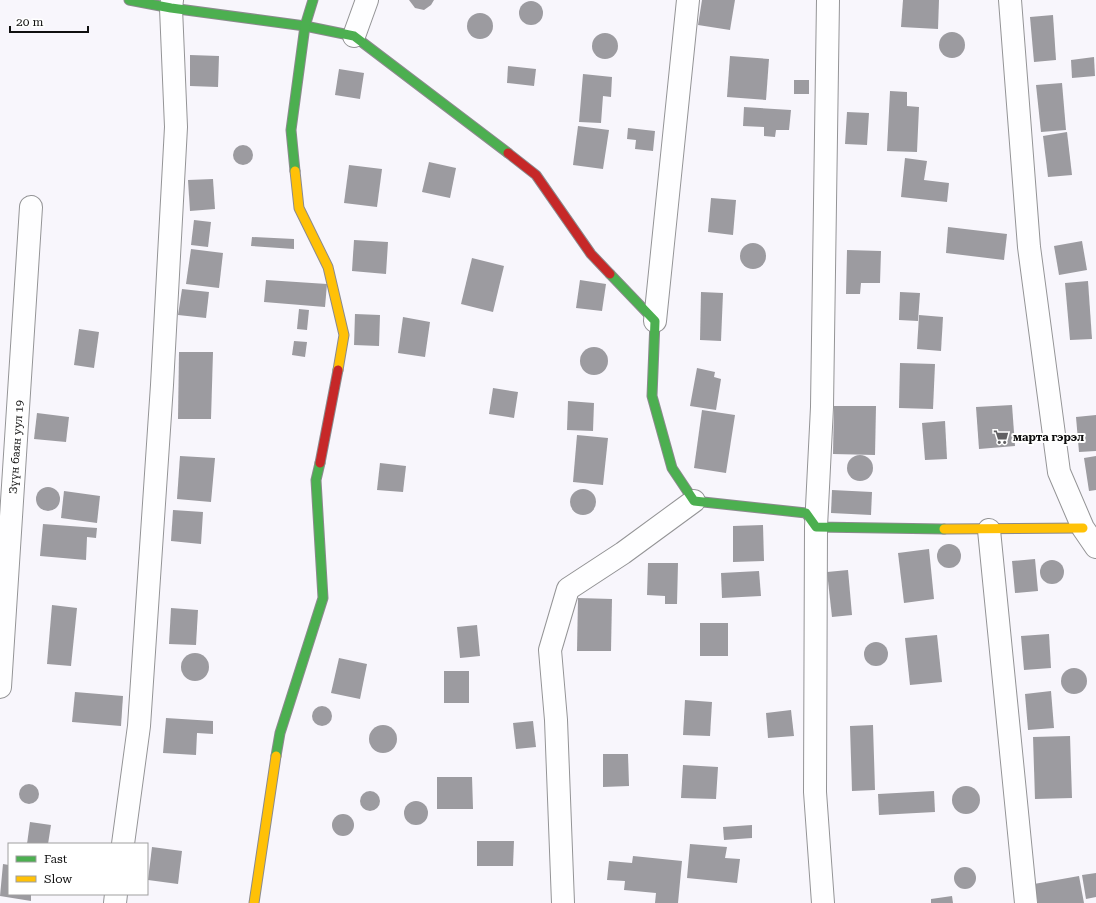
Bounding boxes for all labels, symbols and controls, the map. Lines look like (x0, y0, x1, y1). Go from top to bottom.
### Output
scale bar (10, 8, 88, 34)
text: 20 m (16, 15, 43, 29)
street label: Зүүн баян уул 19 (7, 400, 26, 494)
supermarket icon: марта гэрэл (992, 428, 1010, 446)
place label: марта гэрэл (1013, 431, 1084, 444)
legend (8, 843, 148, 895)
text: Fast (44, 852, 68, 866)
text: Slow (44, 872, 72, 886)

